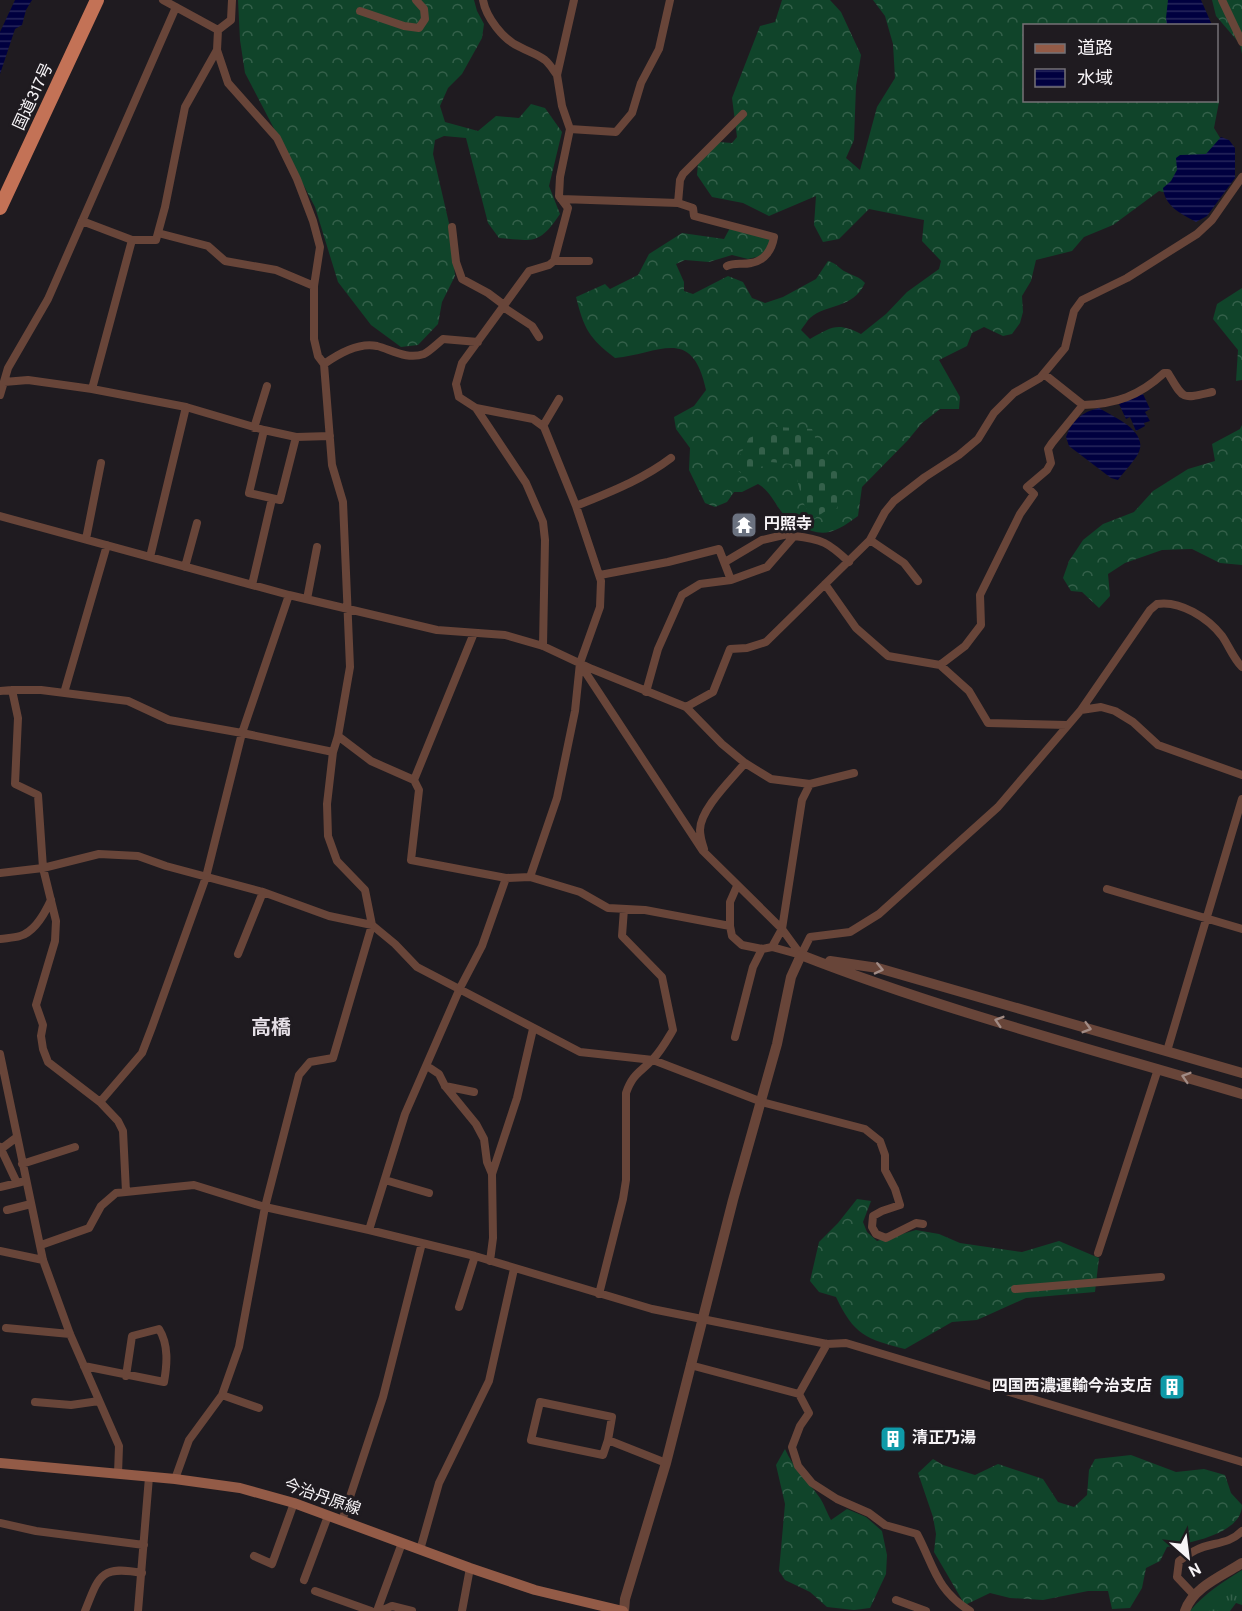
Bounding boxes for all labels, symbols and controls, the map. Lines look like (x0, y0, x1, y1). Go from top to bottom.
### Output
legend (1023, 24, 1218, 102)
text: 道路 (1077, 38, 1113, 61)
street label: 国道317号 (10, 60, 58, 134)
text: 水域 (1077, 68, 1113, 91)
temple icon: 円照寺 (729, 510, 759, 540)
place label: 円照寺 (764, 515, 812, 535)
one-way arrow (874, 962, 884, 975)
district label: 高橋 (251, 1016, 291, 1042)
one-way arrow (994, 1016, 1005, 1028)
one-way arrow (1081, 1021, 1092, 1033)
one-way arrow (1181, 1072, 1192, 1084)
building icon: 四国西濃運輸今治支店 (1157, 1372, 1187, 1402)
place label: 四国西濃運輸今治支店 (992, 1376, 1152, 1397)
building icon: 清正乃湯 (878, 1424, 908, 1454)
place label: 清正乃湯 (912, 1429, 976, 1449)
street label: 今治丹原線 (281, 1476, 363, 1520)
north arrow (1158, 1527, 1218, 1587)
text: N (1184, 1557, 1204, 1580)

